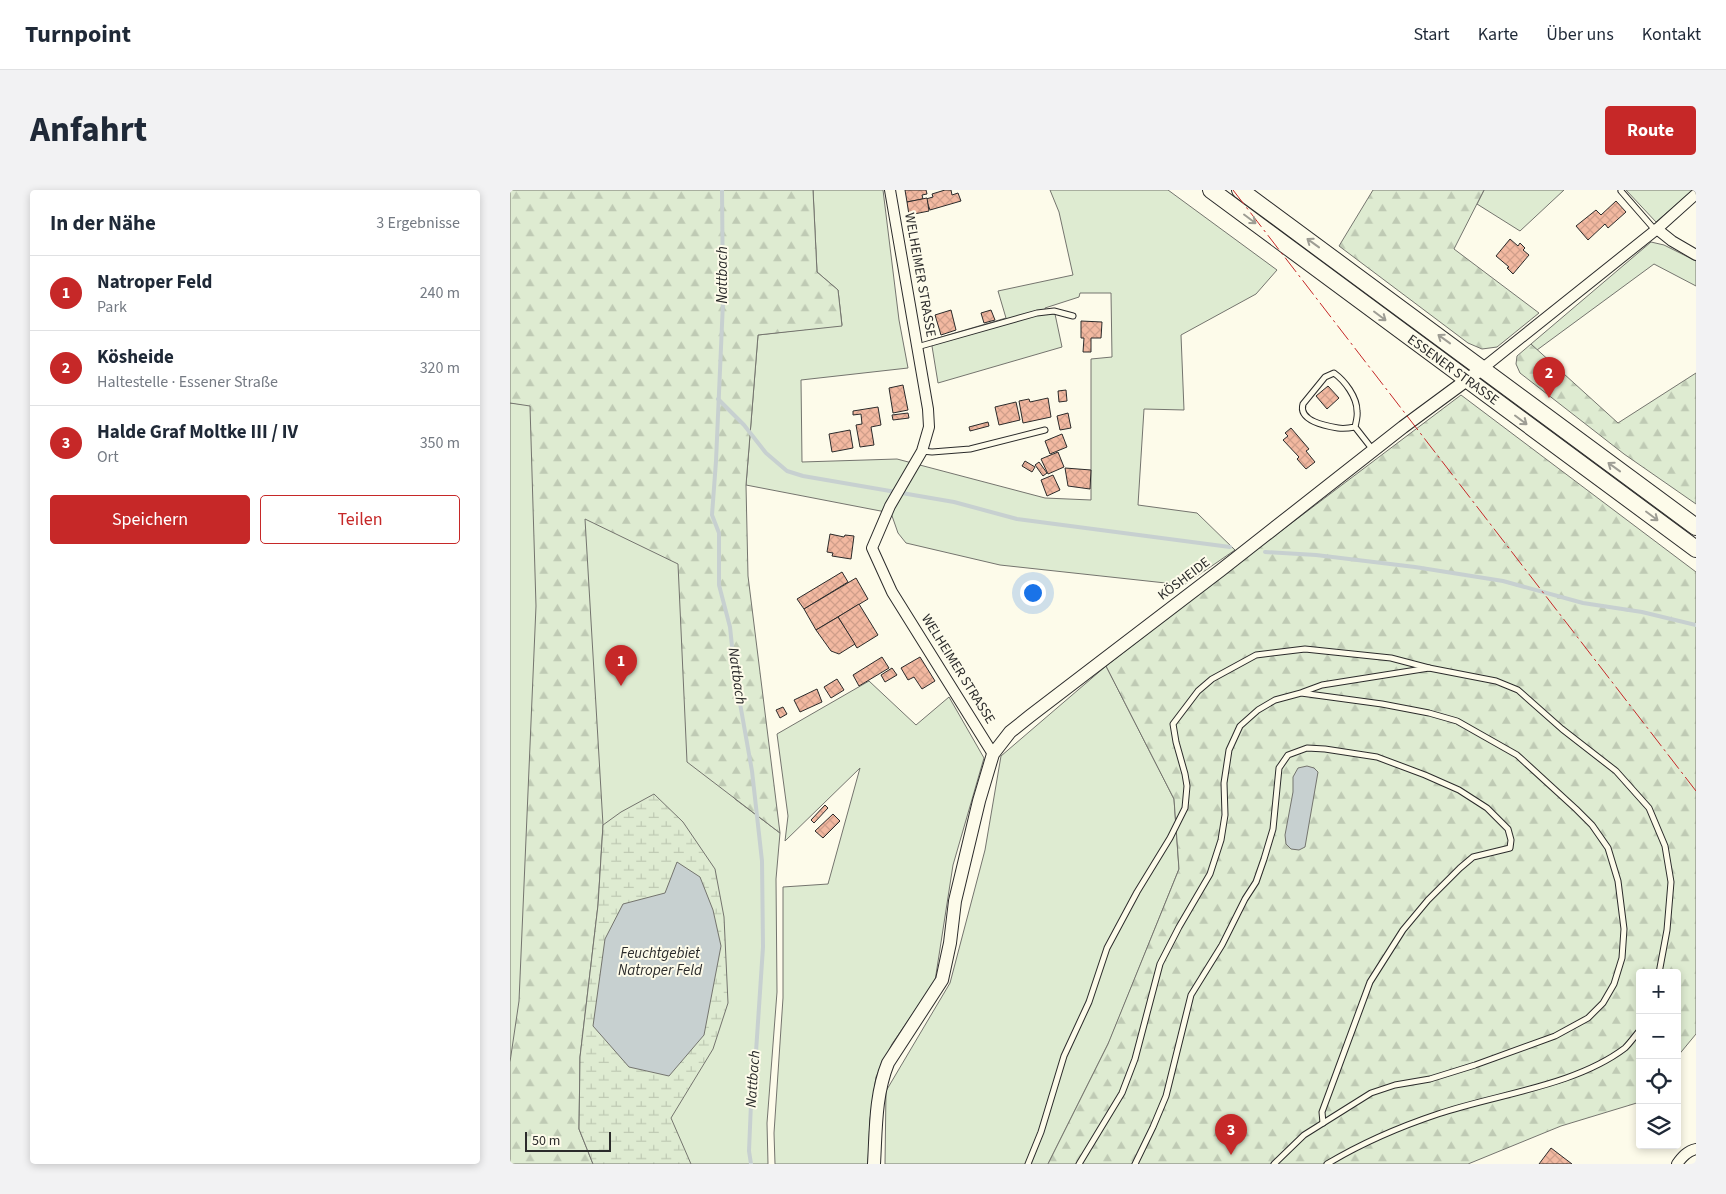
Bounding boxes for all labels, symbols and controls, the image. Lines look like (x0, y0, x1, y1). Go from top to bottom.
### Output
text: Turnpoint (25, 17, 131, 52)
text: Start (1413, 22, 1450, 47)
text: Karte (1478, 22, 1518, 47)
text: Über uns (1546, 22, 1614, 47)
text: Kontakt (1642, 22, 1701, 47)
text: Anfahrt (30, 105, 147, 155)
button: Route (1605, 106, 1696, 155)
text: In der Nähe (50, 208, 156, 238)
street label: WELHEIMER STRASSE (899, 211, 941, 339)
text: 3 Ergebnisse (376, 212, 460, 234)
one-way arrow (1243, 214, 1257, 224)
one-way arrow (1306, 238, 1320, 248)
water label: Nattbach (712, 246, 733, 304)
text: Natroper Feld (97, 269, 212, 296)
text: 1 (62, 282, 70, 304)
text: 240 m (420, 282, 460, 304)
text: Park (97, 296, 127, 318)
one-way arrow (1373, 310, 1386, 321)
street label: ESSENER STRASSE (1403, 330, 1503, 410)
one-way arrow (1437, 334, 1451, 344)
text: Kösheide (97, 344, 174, 371)
text: 2 (62, 357, 70, 379)
text: 320 m (420, 357, 460, 379)
pin: 2 (1533, 357, 1565, 398)
text: Haltestelle · Essener Straße (97, 371, 278, 393)
one-way arrow (1514, 414, 1527, 425)
text: Halde Graf Moltke III / IV (97, 419, 298, 446)
text: 3 (62, 432, 70, 454)
text: 350 m (420, 432, 460, 454)
text: Ort (97, 446, 119, 468)
one-way arrow (1608, 461, 1621, 472)
button: Speichern (50, 495, 250, 544)
button: Teilen (260, 495, 460, 544)
one-way arrow (1645, 511, 1658, 522)
street label: KÖSHEIDE (1154, 553, 1214, 605)
your location (1020, 580, 1046, 606)
street label: WELHEIMER STRASSE (916, 610, 1000, 728)
pin: 1 (605, 645, 637, 686)
water label: Nattbach (723, 646, 751, 706)
water label: Feuchtgebiet Natroper Feld (618, 943, 703, 981)
map controls (1636, 969, 1681, 1149)
button: + (1636, 969, 1681, 1014)
button: − (1636, 1014, 1681, 1059)
water label: Nattbach (741, 1049, 765, 1108)
button: locate (1636, 1059, 1681, 1104)
button: layers (1636, 1104, 1681, 1149)
pin: 3 (1215, 1114, 1247, 1155)
scale bar (525, 1129, 611, 1152)
text: 50 m (532, 1131, 560, 1151)

